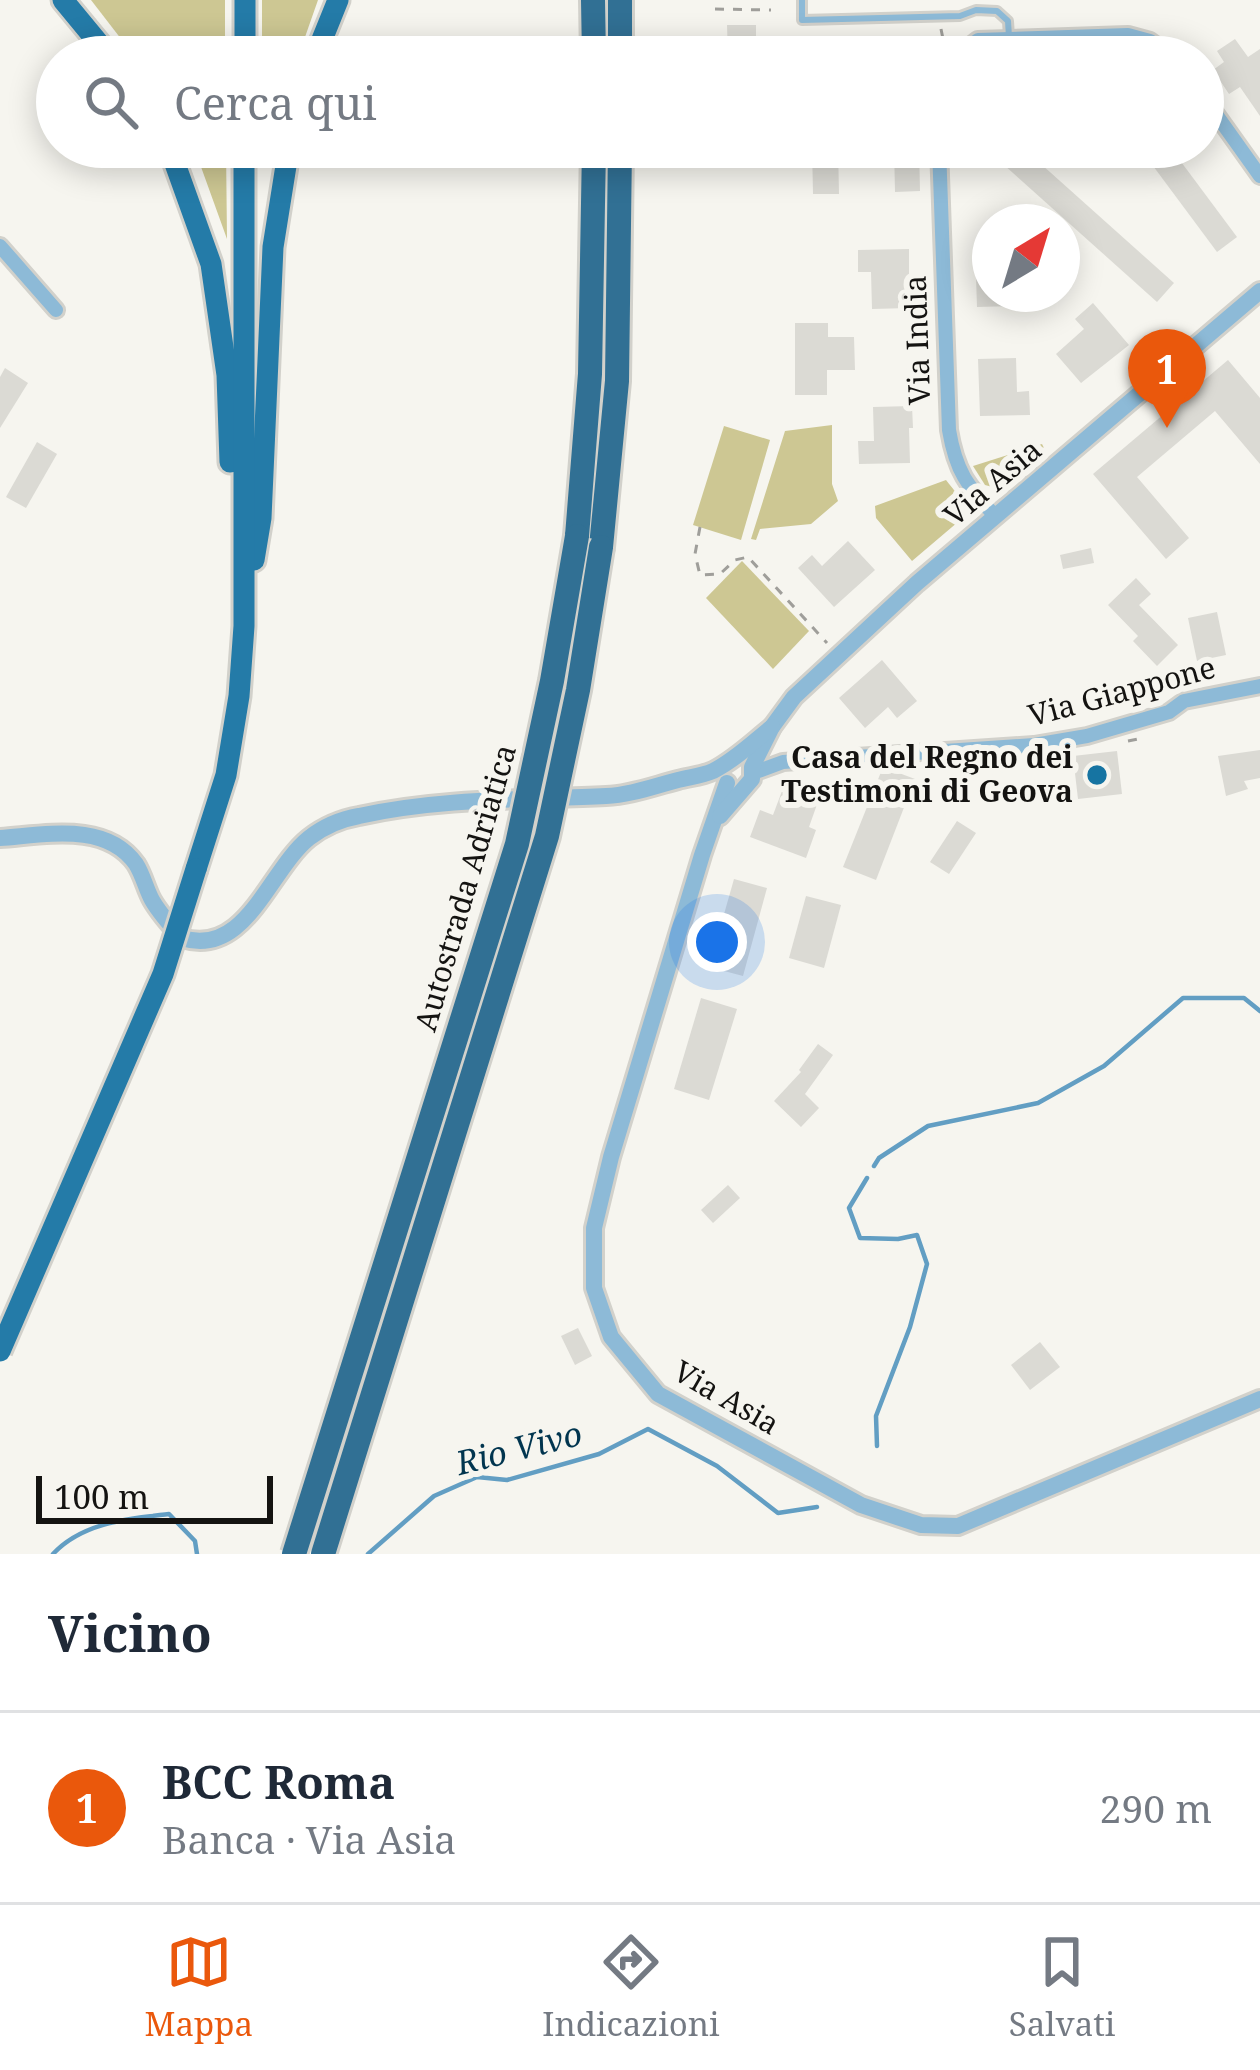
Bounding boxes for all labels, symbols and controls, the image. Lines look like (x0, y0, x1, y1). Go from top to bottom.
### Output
search box (36, 36, 1224, 168)
icon: search (78, 69, 144, 135)
text: Cerca qui (174, 72, 377, 133)
north arrow (972, 204, 1080, 312)
street label: Via India (894, 274, 939, 406)
pin: 1 (1128, 329, 1206, 428)
street label: Via Asia (935, 429, 1050, 535)
street label: Via Giappone (1024, 646, 1220, 735)
place label: Casa del Regno dei Testimoni di Geova (781, 736, 1073, 811)
street label: Autostrada Adriatica (404, 739, 525, 1036)
marker: Casa del Regno dei Testimoni di Geova (1084, 762, 1110, 788)
your location (687, 912, 747, 972)
street label: Via Asia (666, 1350, 787, 1443)
water label: Rio Vivo (450, 1410, 587, 1485)
scale bar (36, 1470, 273, 1523)
text: 100 m (54, 1474, 149, 1519)
text: Vicino (48, 1597, 212, 1667)
text: BCC Roma (162, 1751, 395, 1812)
text: 1 (76, 1781, 98, 1834)
text: 290 m (1100, 1781, 1212, 1834)
text: Banca · Via Asia (162, 1812, 456, 1865)
tab: Mappa (145, 1929, 253, 2046)
tab: Indicazioni (542, 1929, 720, 2046)
tab: Salvati (1009, 1929, 1115, 2046)

